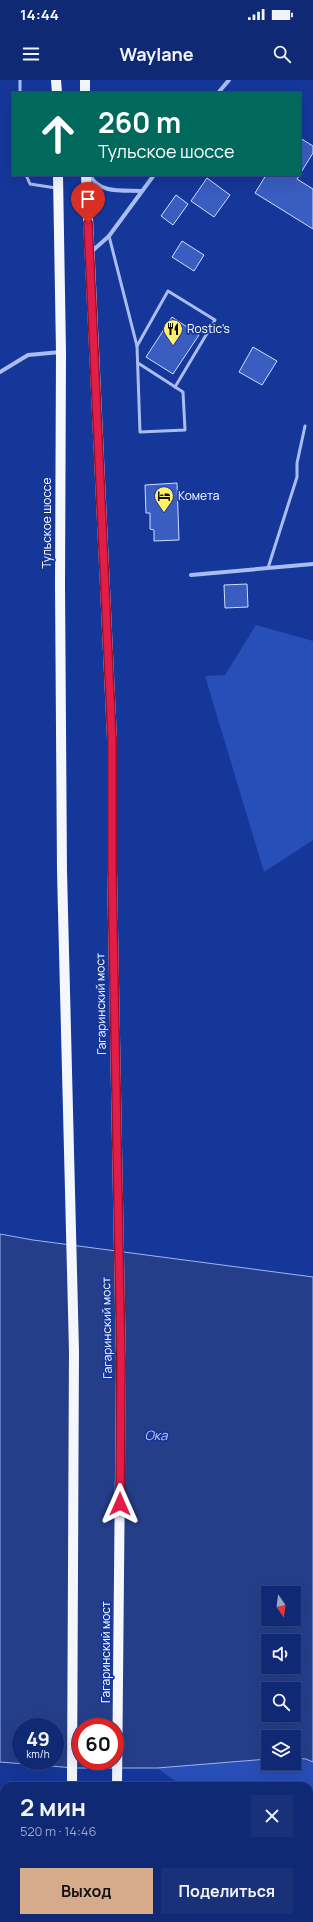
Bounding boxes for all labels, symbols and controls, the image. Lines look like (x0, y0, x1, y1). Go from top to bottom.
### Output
text: 14:44 (20, 4, 59, 25)
text: Waylane (119, 42, 194, 66)
icon: menu (20, 43, 42, 65)
icon: search (271, 43, 293, 65)
text: 260 m (98, 103, 181, 141)
icon: ahead (32, 108, 84, 160)
text: Тульское шоссе (98, 139, 235, 163)
pin (71, 182, 105, 223)
icon: arrive (77, 188, 99, 210)
restaurant icon: Rostic's (162, 318, 184, 346)
place label: Rostic's (187, 320, 230, 337)
street label: Тульское шоссе (38, 477, 55, 569)
hotel icon: Комета (153, 485, 175, 513)
place label: Комета (178, 487, 219, 504)
street label: Гагаринский мост (91, 953, 110, 1055)
street label: Гагаринский мост (97, 1277, 116, 1379)
water label: Ока (144, 1426, 168, 1444)
position arrow (99, 1483, 141, 1525)
north arrow (261, 1586, 301, 1626)
map controls (261, 1586, 301, 1770)
street label: Гагаринский мост (97, 1601, 114, 1703)
button: sound (261, 1634, 301, 1674)
button: search (261, 1682, 301, 1722)
speed limit sign: 60 (72, 1718, 124, 1770)
text: 49 (26, 1725, 50, 1752)
button: layers (261, 1730, 301, 1770)
text: km/h (26, 1747, 50, 1761)
text: 2 мин (20, 1790, 86, 1823)
button: close (251, 1795, 293, 1837)
text: 520 m · 14:46 (20, 1822, 97, 1840)
button: Выход (20, 1868, 153, 1914)
button: Поделиться (161, 1868, 293, 1914)

